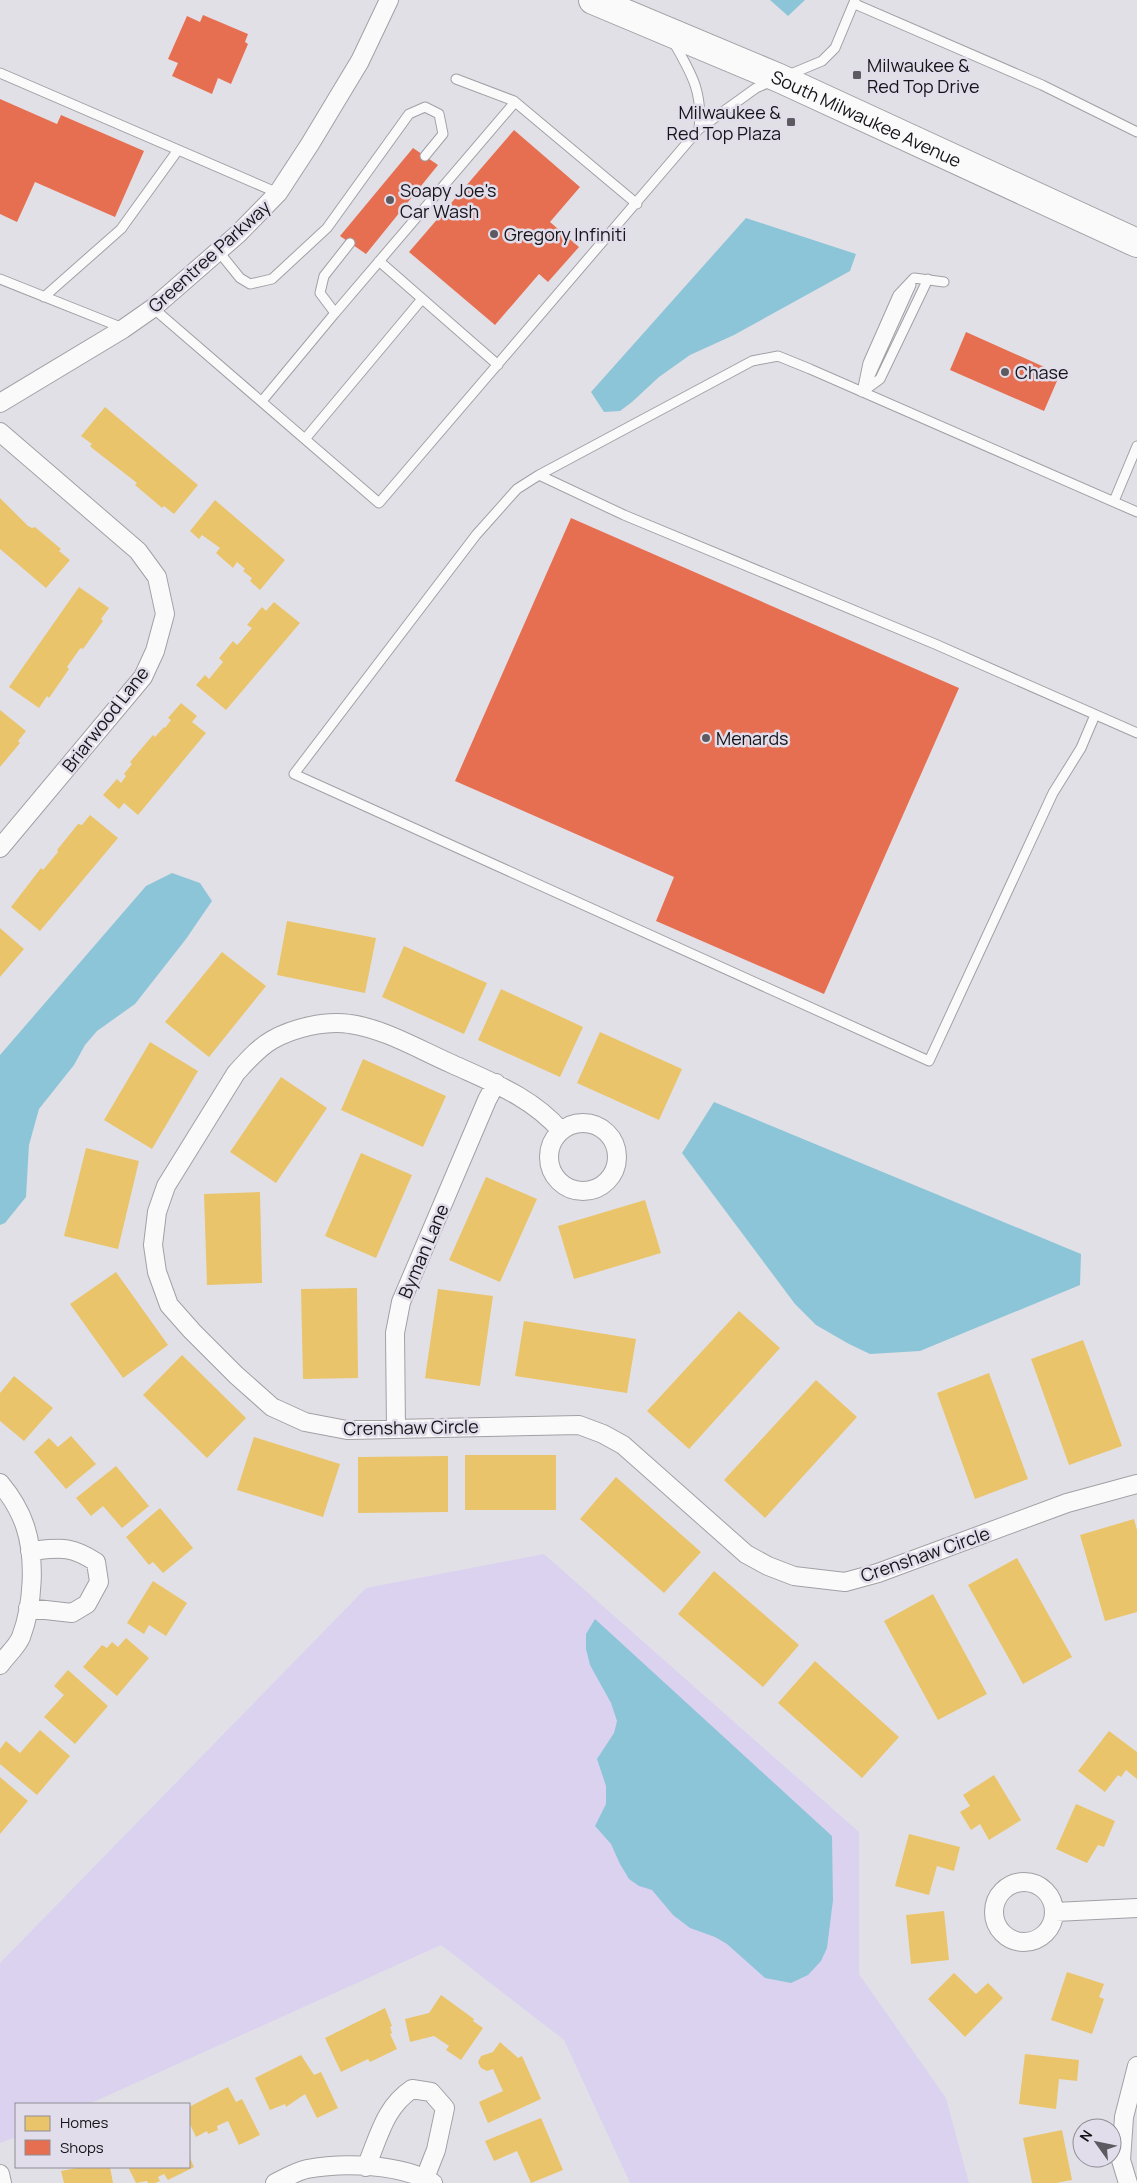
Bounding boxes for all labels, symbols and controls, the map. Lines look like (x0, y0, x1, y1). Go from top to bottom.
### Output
place label: Milwaukee & Red Top Drive (867, 53, 979, 98)
street label: South Milwaukee Avenue (768, 64, 965, 172)
marker: Milwaukee & Red Top Drive (851, 69, 863, 81)
place label: Milwaukee & Red Top Plaza (667, 100, 781, 145)
marker: Milwaukee & Red Top Plaza (785, 116, 797, 128)
place label: Soapy Joe's Car Wash (400, 178, 497, 223)
street label: Greentree Parkway (143, 194, 276, 317)
marker: Soapy Joe's Car Wash (384, 194, 396, 206)
place label: Gregory Infiniti (504, 222, 626, 246)
marker: Gregory Infiniti (488, 228, 500, 240)
place label: Chase (1015, 360, 1069, 384)
marker: Chase (999, 366, 1011, 378)
street label: Briarwood Lane (56, 661, 154, 777)
place label: Menards (716, 726, 789, 750)
marker: Menards (700, 732, 712, 744)
street label: Byman Lane (392, 1200, 454, 1302)
street label: Crenshaw Circle (343, 1414, 479, 1440)
street label: Crenshaw Circle (857, 1521, 993, 1587)
legend (15, 2103, 190, 2168)
text: Homes (60, 2112, 109, 2133)
north arrow (1072, 2118, 1122, 2168)
text: N (1075, 2126, 1096, 2145)
text: Shops (60, 2137, 104, 2158)

